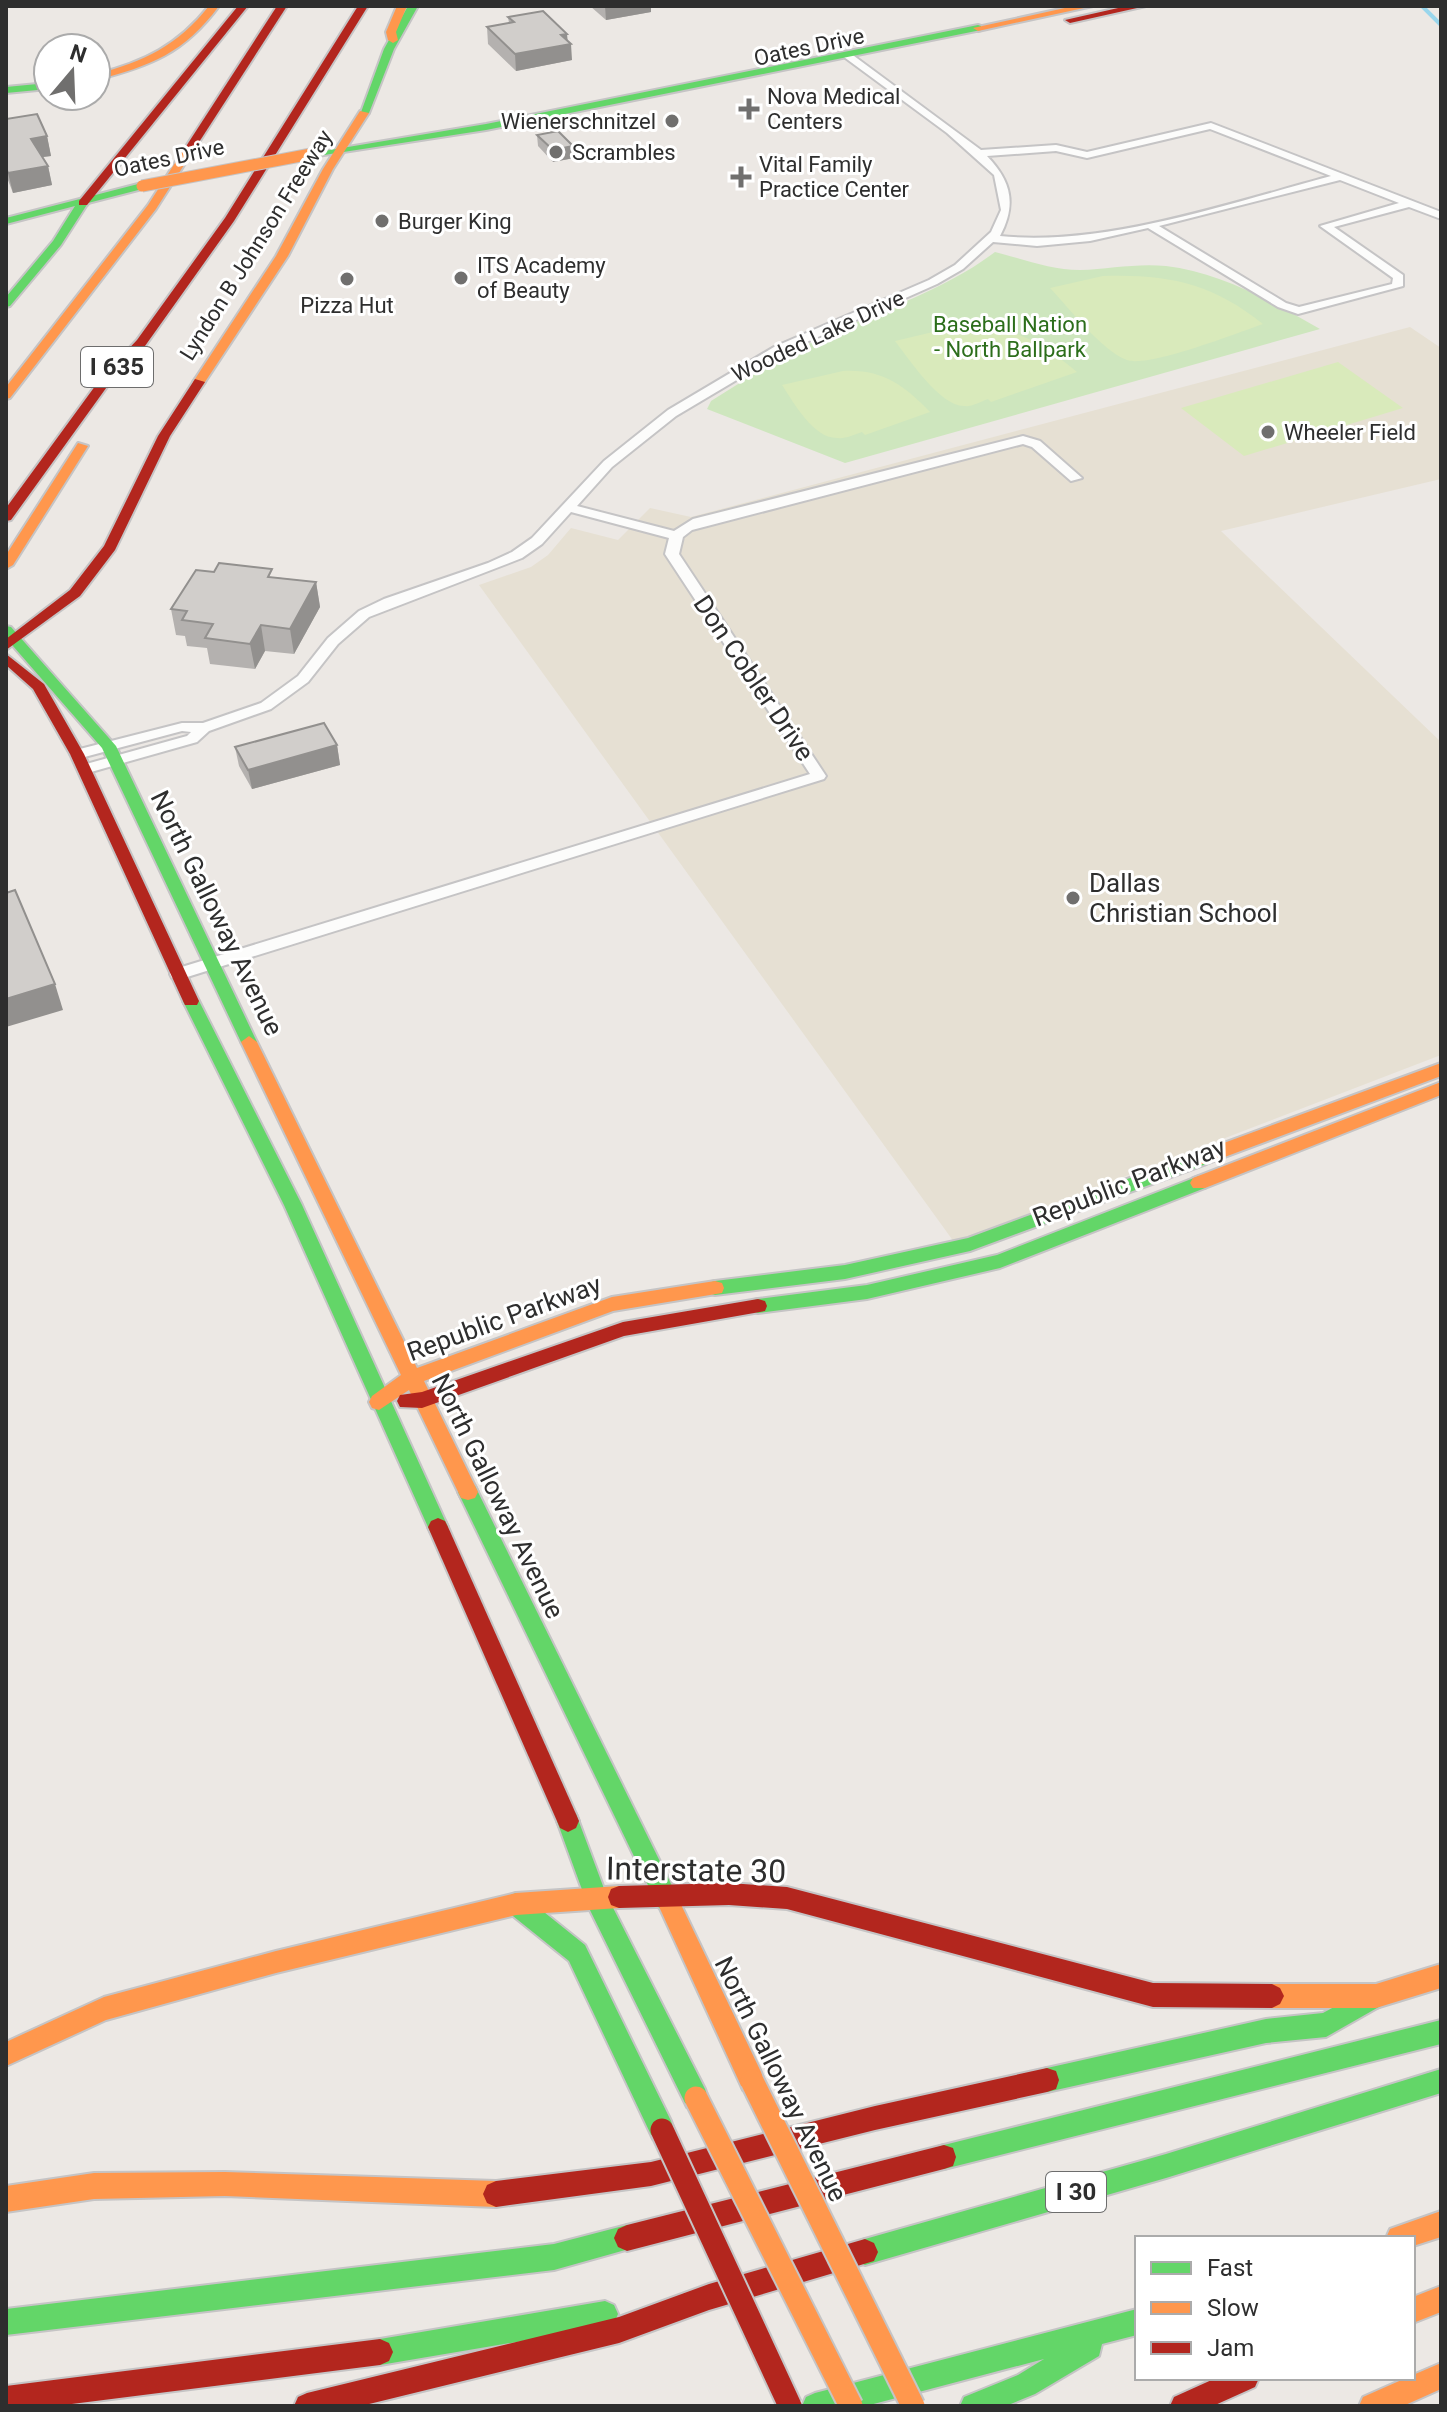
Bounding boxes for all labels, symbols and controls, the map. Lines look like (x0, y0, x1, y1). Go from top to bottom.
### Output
street label: Oates Drive (752, 23, 866, 71)
north arrow (32, 32, 112, 112)
text: N (67, 39, 90, 68)
place label: Nova Medical Centers (767, 84, 900, 134)
marker: Nova Medical Centers (738, 98, 760, 120)
place label: Wienerschnitzel (501, 109, 656, 134)
marker: Wienerschnitzel (663, 112, 681, 130)
street label: Lyndon B Johnson Freeway (175, 125, 337, 365)
street label: Oates Drive (112, 134, 226, 182)
place label: Scrambles (572, 140, 676, 165)
marker: Scrambles (547, 143, 565, 161)
place label: Vital Family Practice Center (759, 152, 910, 202)
marker: Vital Family Practice Center (730, 166, 752, 188)
place label: Burger King (398, 209, 512, 234)
marker: Burger King (373, 212, 391, 230)
place label: ITS Academy of Beauty (477, 253, 606, 303)
marker: ITS Academy of Beauty (452, 269, 470, 287)
marker: Pizza Hut (338, 270, 356, 288)
street label: Wooded Lake Drive (728, 285, 908, 387)
place label: Pizza Hut (300, 293, 394, 318)
park label: Baseball Nation - North Ballpark (933, 312, 1087, 362)
road number: I 635 (81, 347, 153, 387)
place label: Wheeler Field (1284, 420, 1416, 445)
marker: Wheeler Field (1259, 423, 1277, 441)
street label: Don Cobler Drive (688, 590, 820, 766)
street label: North Galloway Avenue (145, 786, 289, 1040)
place label: Dallas Christian School (1089, 868, 1278, 928)
marker: Dallas Christian School (1064, 889, 1082, 907)
street label: Republic Parkway (1028, 1131, 1230, 1233)
street label: Republic Parkway (403, 1269, 605, 1367)
street label: North Galloway Avenue (426, 1369, 570, 1623)
street label: Interstate 30 (605, 1849, 787, 1891)
street label: North Galloway Avenue (709, 1952, 853, 2206)
road number: I 30 (1046, 2172, 1106, 2212)
legend (1135, 2236, 1415, 2380)
text: Fast (1207, 2254, 1253, 2282)
text: Slow (1207, 2294, 1259, 2322)
text: Jam (1207, 2334, 1254, 2362)

